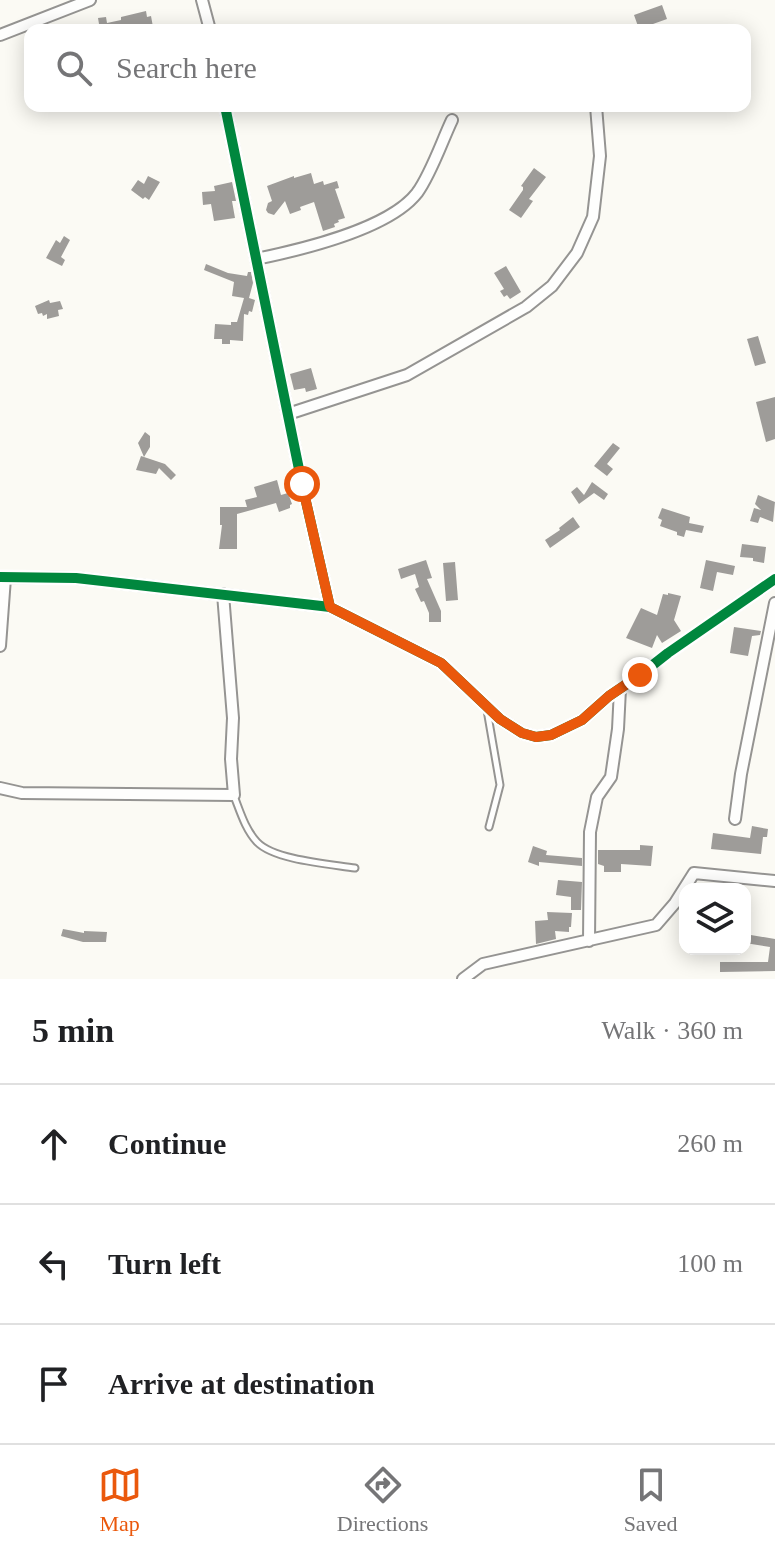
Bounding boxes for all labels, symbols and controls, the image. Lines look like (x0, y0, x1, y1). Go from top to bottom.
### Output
search box (24, 24, 751, 112)
icon: search (52, 46, 96, 90)
text: Search here (116, 51, 257, 84)
route start (284, 466, 320, 502)
route end (622, 657, 658, 693)
map controls (679, 883, 751, 955)
button: layers (679, 883, 751, 955)
text: 5 min (32, 1012, 114, 1049)
text: Walk · 360 m (601, 1016, 743, 1045)
icon: ahead (32, 1122, 76, 1166)
text: Continue (108, 1127, 226, 1160)
text: 260 m (677, 1129, 743, 1158)
icon: left (32, 1242, 76, 1286)
text: Turn left (108, 1247, 221, 1280)
text: 100 m (677, 1249, 743, 1278)
icon: arrive (32, 1362, 76, 1406)
text: Arrive at destination (108, 1367, 375, 1400)
tab: Map (98, 1463, 142, 1537)
tab: Directions (337, 1463, 428, 1537)
tab: Saved (624, 1463, 677, 1537)

